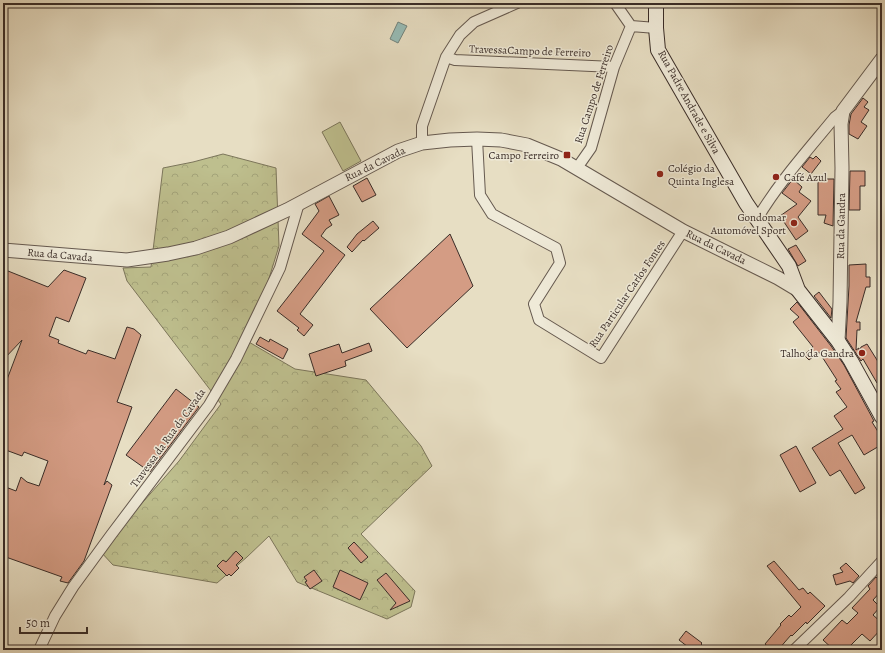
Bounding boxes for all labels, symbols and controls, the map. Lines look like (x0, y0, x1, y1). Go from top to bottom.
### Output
street label: TravessaCampo de Ferreiro (469, 41, 592, 61)
street label: Rua Campo de Ferreiro (571, 42, 617, 145)
street label: Rua Padre Andrade e Silva (654, 47, 724, 157)
street label: Rua da Cavada (342, 143, 409, 185)
place label: Campo Ferreiro (488, 148, 560, 163)
marker: Campo Ferreiro (562, 150, 572, 160)
place label: Colégio da Quinta Inglesa (668, 161, 735, 189)
marker: Colégio da Quinta Inglesa (655, 169, 665, 179)
place label: Café Azul (784, 170, 827, 185)
marker: Café Azul (771, 172, 781, 182)
street label: Rua da Gandra (833, 192, 849, 259)
place label: Gondomar Automóvel Sport (710, 210, 786, 238)
marker: Gondomar Automóvel Sport (789, 218, 799, 228)
street label: Rua da Cavada (683, 226, 750, 268)
street label: Rua Particular Carlos Fontes (585, 237, 669, 351)
street label: Rua da Cavada (27, 245, 94, 265)
place label: Talho da Gandra (780, 346, 855, 361)
marker: Talho da Gandra (857, 348, 867, 358)
street label: Travessa da Rua da Cavada (127, 385, 210, 491)
scale bar (20, 609, 87, 635)
text: 50 m (26, 615, 50, 631)

